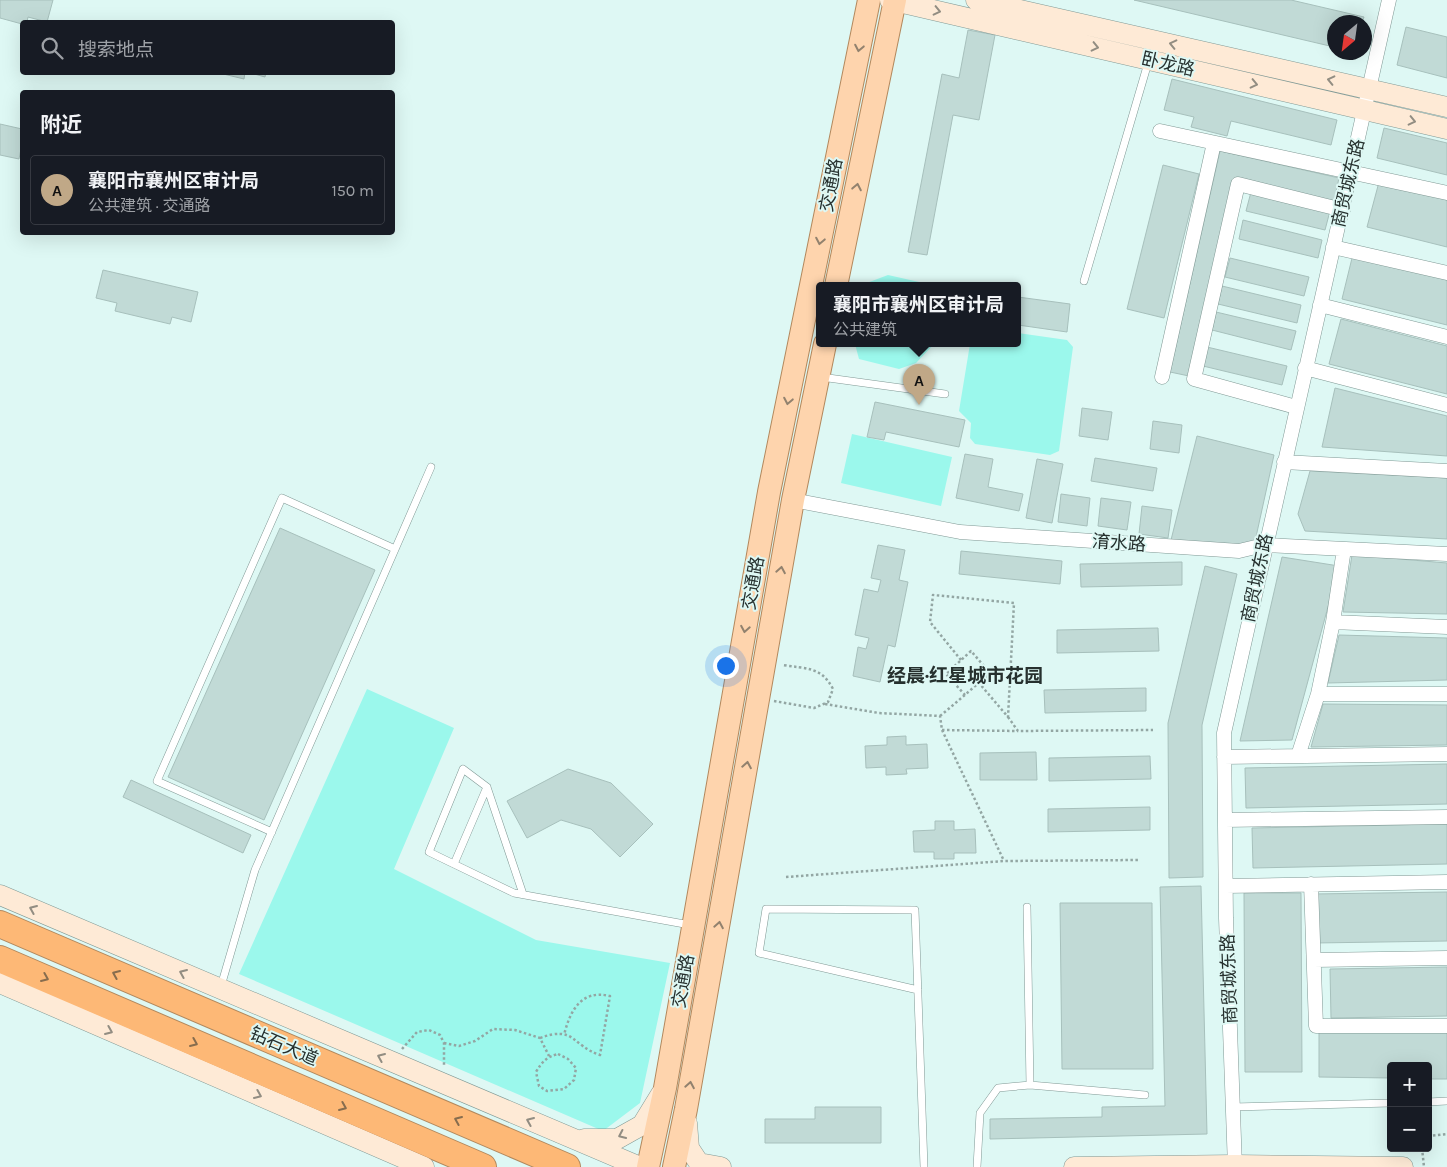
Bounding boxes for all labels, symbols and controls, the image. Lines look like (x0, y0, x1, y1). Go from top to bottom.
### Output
one-way arrow (933, 5, 942, 16)
north arrow (1327, 15, 1372, 60)
search box (20, 20, 395, 75)
icon: search (38, 34, 66, 62)
text: 搜索地点 (78, 39, 154, 61)
one-way arrow (1168, 39, 1177, 50)
one-way arrow (1091, 41, 1100, 52)
one-way arrow (854, 43, 865, 52)
street label: 卧龙路 (1139, 47, 1197, 81)
one-way arrow (1327, 75, 1336, 86)
one-way arrow (1249, 78, 1258, 89)
text: 附近 (40, 113, 82, 137)
one-way arrow (1408, 115, 1417, 126)
street label: 商贸城东路 (1327, 137, 1369, 229)
street label: 交通路 (815, 156, 847, 214)
text: 襄阳市襄州区审计局 (88, 170, 259, 192)
text: A (52, 181, 62, 200)
text: 150 m (331, 181, 374, 200)
one-way arrow (851, 183, 861, 191)
text: 公共建筑 · 交通路 (88, 196, 210, 215)
one-way arrow (815, 237, 826, 246)
popup (816, 282, 1021, 347)
text: 襄阳市襄州区审计局 (833, 294, 1004, 316)
text: 公共建筑 (833, 320, 897, 339)
pin: A (903, 364, 935, 405)
one-way arrow (783, 396, 793, 405)
street label: 淯水路 (1091, 530, 1147, 556)
street label: 商贸城东路 (1237, 532, 1277, 624)
street label: 交通路 (737, 555, 769, 611)
one-way arrow (775, 566, 785, 575)
one-way arrow (741, 625, 751, 634)
your location (713, 653, 739, 679)
district label: 经晨·红星城市花园 (887, 665, 1043, 687)
one-way arrow (741, 760, 751, 769)
one-way arrow (29, 905, 38, 915)
one-way arrow (713, 920, 723, 929)
street label: 商贸城东路 (1216, 934, 1242, 1024)
street label: 交通路 (667, 953, 699, 1009)
one-way arrow (179, 968, 188, 979)
one-way arrow (112, 970, 121, 981)
one-way arrow (40, 972, 49, 983)
street label: 钻石大道 (247, 1022, 321, 1070)
one-way arrow (104, 1024, 113, 1035)
one-way arrow (189, 1036, 198, 1047)
one-way arrow (377, 1052, 386, 1063)
map controls (1387, 1062, 1432, 1152)
button: + (1387, 1062, 1432, 1107)
one-way arrow (685, 1081, 695, 1089)
one-way arrow (253, 1089, 262, 1099)
one-way arrow (338, 1100, 347, 1111)
button: − (1387, 1107, 1432, 1152)
one-way arrow (454, 1116, 463, 1127)
one-way arrow (526, 1116, 535, 1127)
one-way arrow (618, 1129, 627, 1140)

